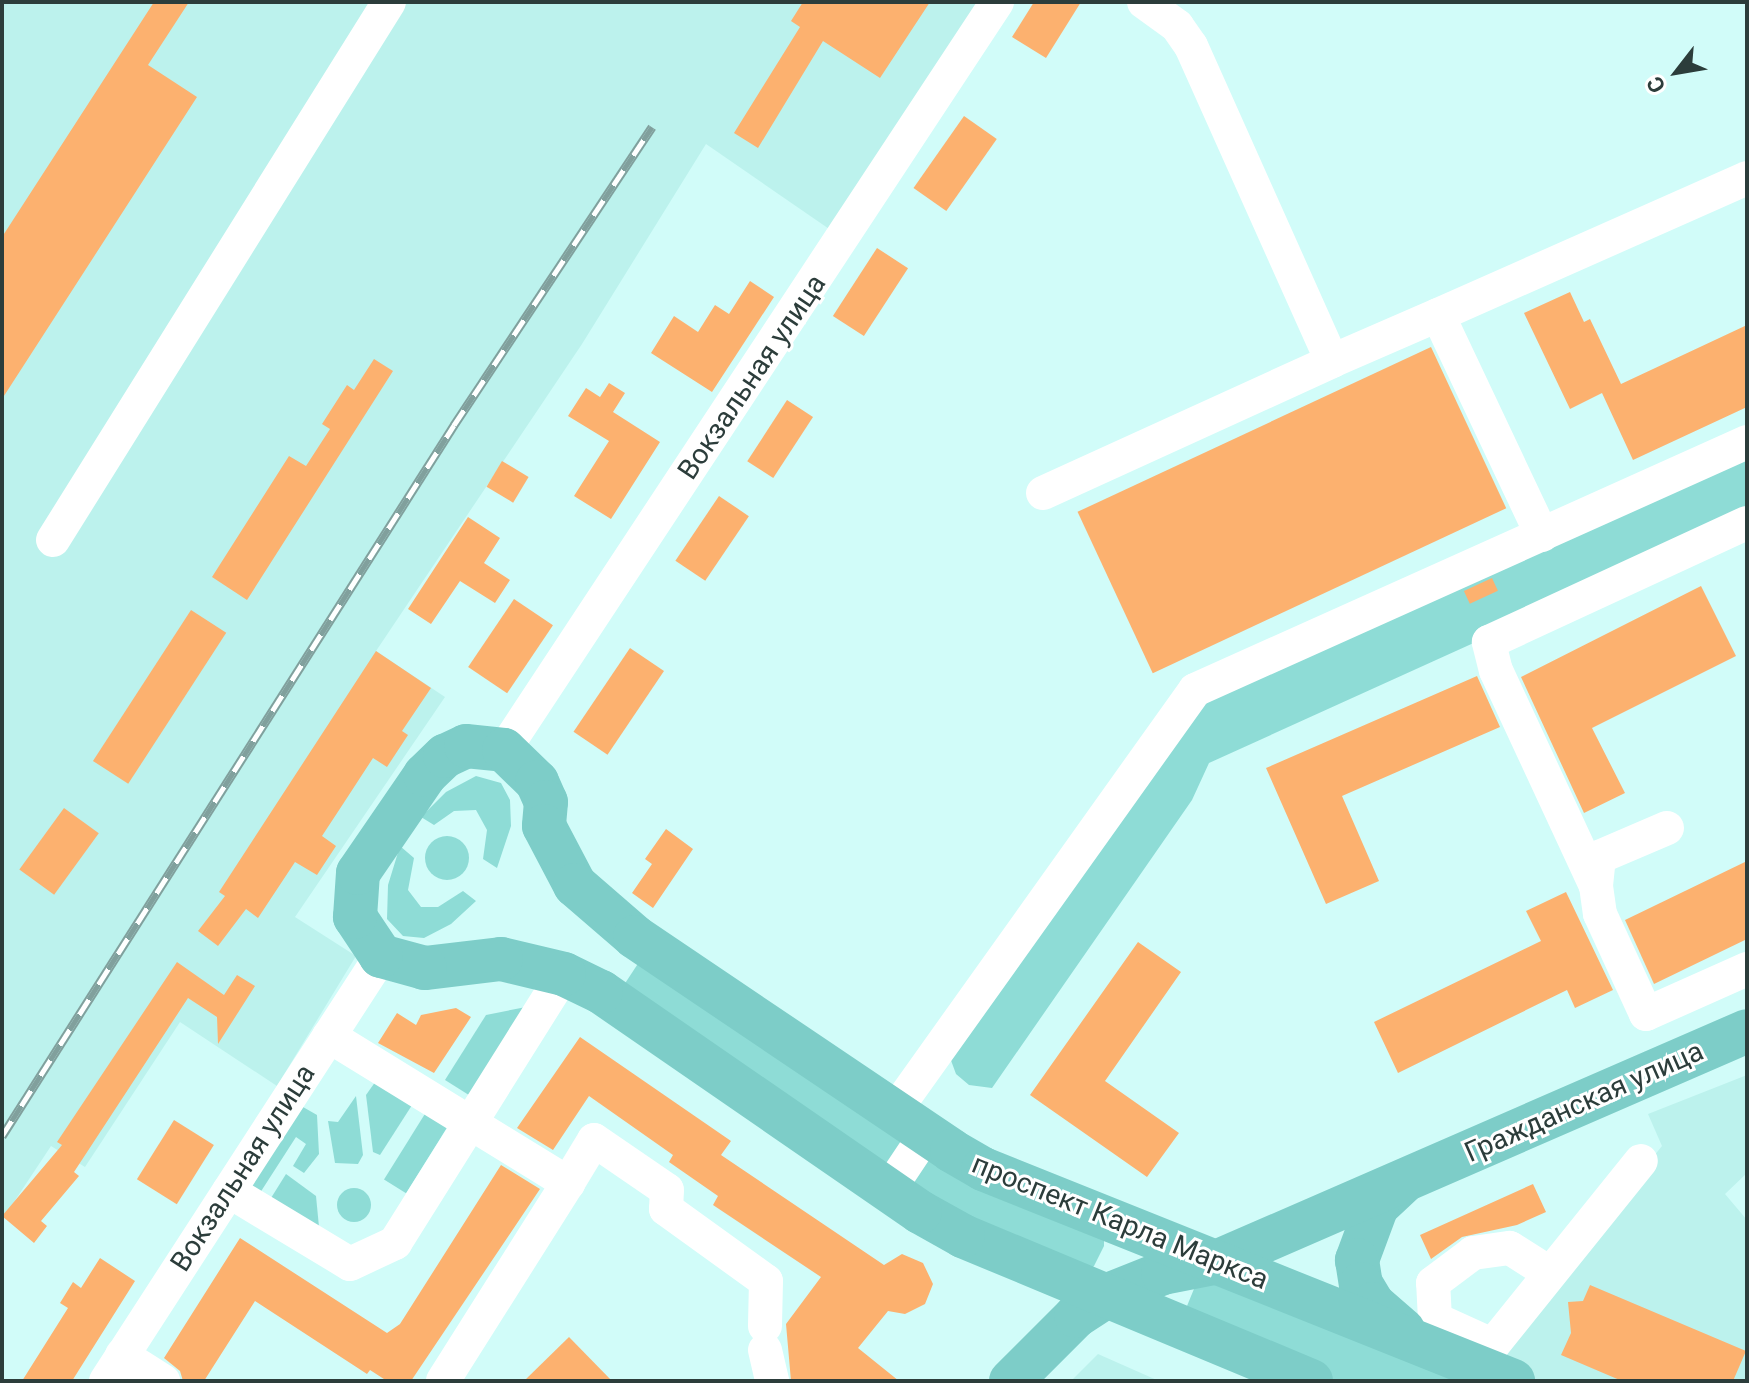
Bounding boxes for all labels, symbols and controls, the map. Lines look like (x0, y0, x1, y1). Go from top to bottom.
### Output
north arrow (1637, 32, 1717, 112)
text: С (1642, 72, 1670, 97)
street label: Вокзальная улица (671, 268, 833, 486)
street label: Гражданская улица (1459, 1034, 1709, 1170)
street label: Вокзальная улица (164, 1058, 322, 1278)
street label: проспект Карла Маркса (967, 1147, 1273, 1297)

